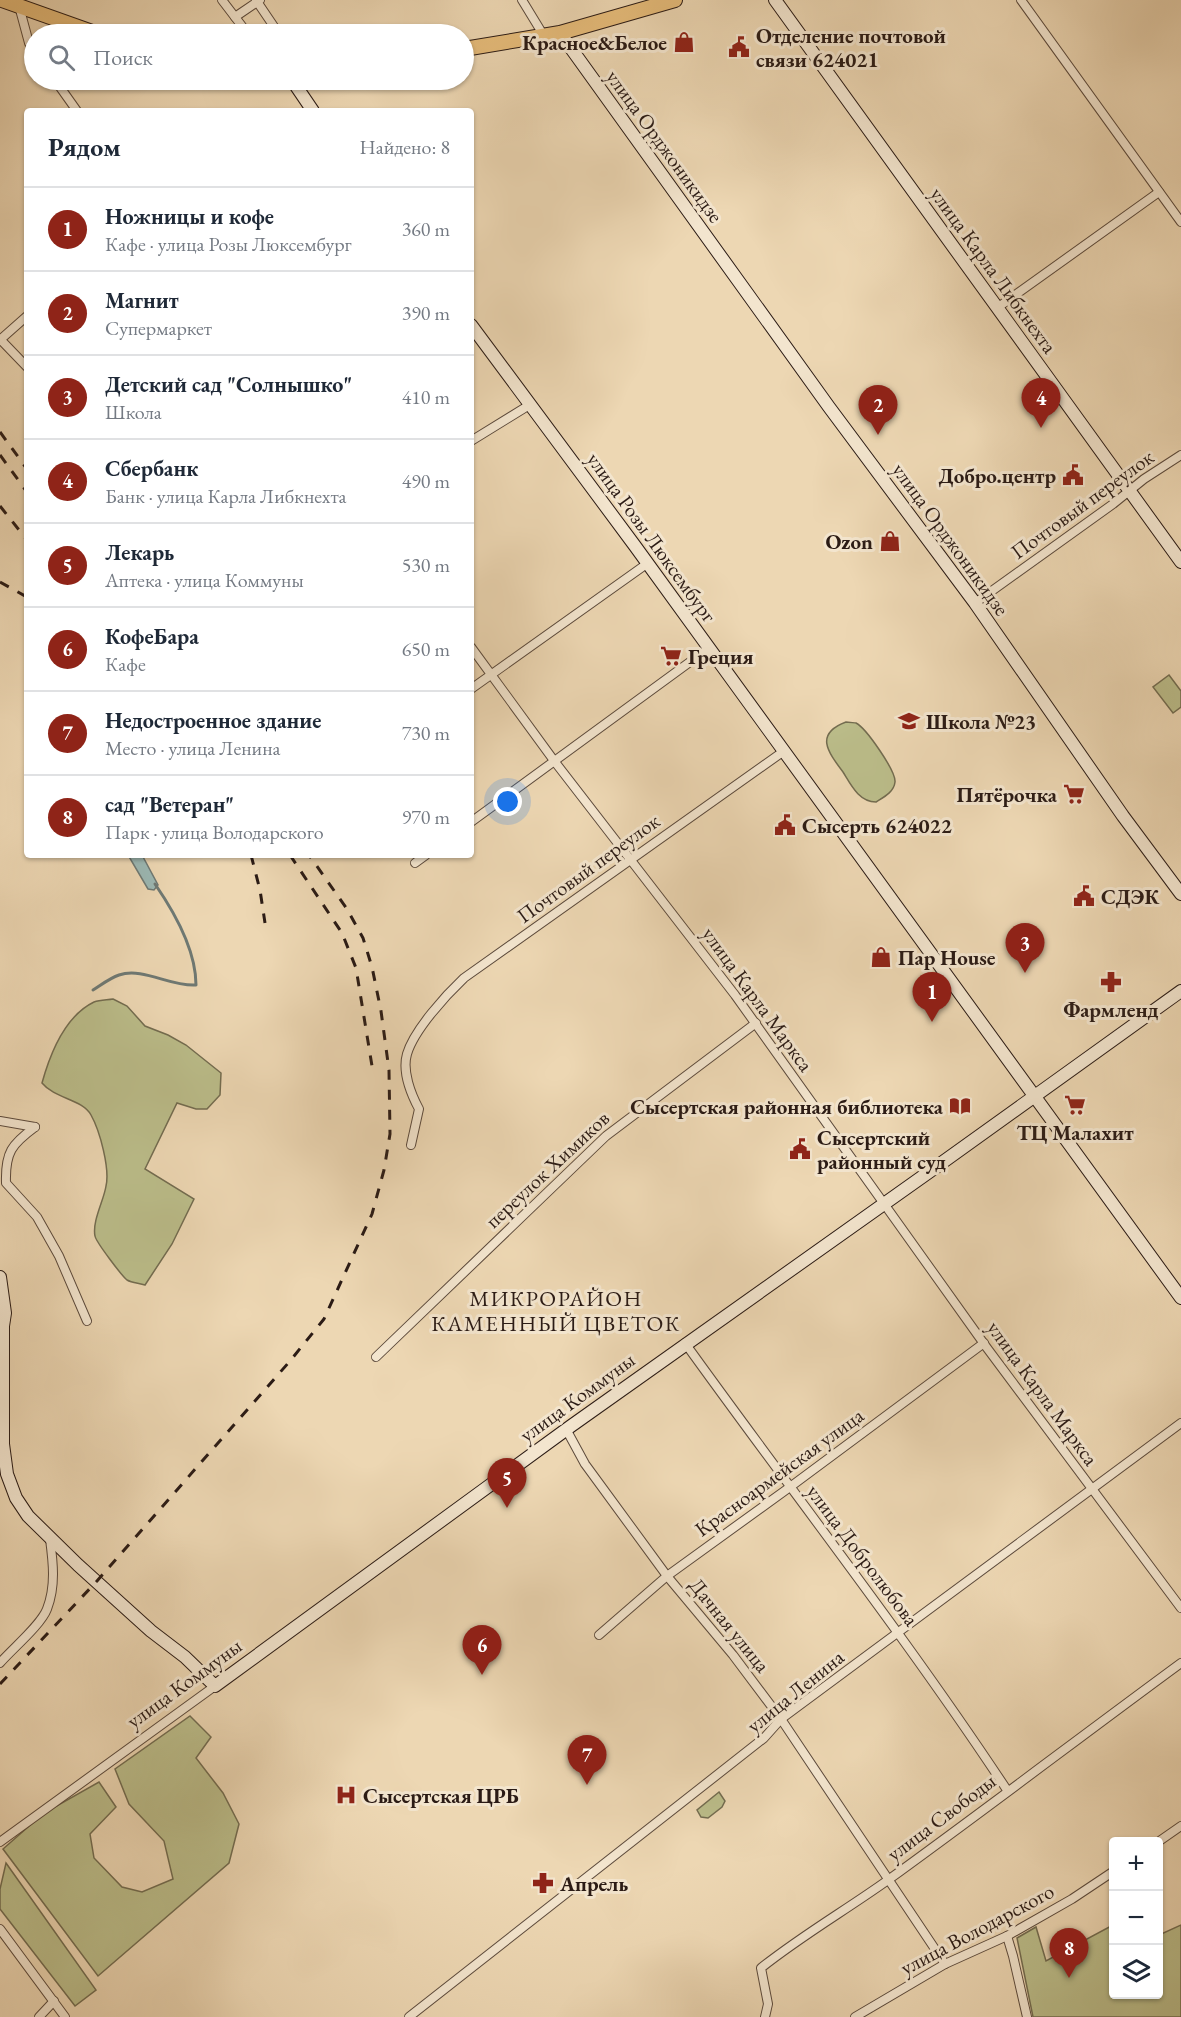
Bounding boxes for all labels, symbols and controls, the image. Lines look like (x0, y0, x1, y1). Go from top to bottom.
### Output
place label: Отделение почтовой связи 624021 (756, 22, 946, 73)
search box (24, 24, 474, 90)
place label: Красное&Белое (522, 29, 667, 56)
shop icon: Красное&Белое (672, 30, 696, 54)
public building icon: Отделение почтовой связи 624021 (727, 35, 751, 59)
icon: search (45, 41, 78, 74)
text: Поиск (93, 43, 153, 72)
street label: улица Орджоникидзе (600, 64, 730, 228)
text: Рядом (48, 130, 121, 164)
text: Найдено: 8 (359, 134, 450, 160)
street label: улица Карла Либкнехта (924, 181, 1064, 359)
text: Ножницы и кофе (105, 202, 274, 231)
text: 1 (62, 216, 73, 242)
text: 360 m (402, 216, 450, 242)
text: Кафе · улица Розы Люксембург (105, 231, 352, 257)
text: Магнит (105, 286, 179, 315)
text: 2 (62, 300, 73, 326)
text: 390 m (402, 300, 450, 326)
text: Супермаркет (105, 315, 212, 341)
text: Детский сад "Солнышко" (105, 370, 352, 399)
pin: 4 (1022, 378, 1060, 428)
text: 3 (62, 384, 73, 410)
text: 410 m (402, 384, 450, 410)
pin: 2 (858, 386, 898, 435)
text: Школа (105, 399, 162, 425)
street label: Почтовый переулок (1005, 443, 1159, 565)
street label: улица Розы Люксембург (581, 447, 723, 628)
text: Сбербанк (105, 454, 198, 483)
street label: улица Орджоникидзе (886, 457, 1016, 621)
place label: Добро.центр (939, 462, 1056, 489)
public building icon: Добро.центр (1061, 463, 1085, 487)
text: 4 (62, 468, 73, 494)
text: 490 m (402, 468, 450, 494)
text: Банк · улица Карла Либкнехта (105, 483, 347, 509)
place label: Ozon (825, 528, 873, 555)
shop icon: Ozon (878, 529, 902, 553)
text: Лекарь (105, 538, 174, 567)
text: 5 (62, 552, 73, 578)
text: 530 m (402, 552, 450, 578)
text: Аптека · улица Коммуны (105, 567, 304, 593)
text: КофеБара (105, 622, 199, 651)
text: 6 (62, 636, 73, 662)
text: 650 m (402, 636, 450, 662)
place label: Греция (688, 643, 754, 670)
supermarket icon: Греция (659, 644, 683, 668)
text: Кафе (105, 651, 146, 677)
text: Недостроенное здание (105, 706, 321, 735)
place label: Школа №23 (926, 708, 1036, 735)
school or university icon: Школа №23 (897, 709, 921, 733)
text: 7 (62, 720, 73, 746)
text: 730 m (402, 720, 450, 746)
text: Место · улица Ленина (105, 735, 281, 761)
place label: Пятёрочка (956, 781, 1058, 808)
supermarket icon: Пятёрочка (1062, 782, 1086, 806)
your location (493, 787, 522, 816)
text: сад "Ветеран" (105, 790, 234, 819)
text: 8 (62, 804, 73, 830)
text: 970 m (402, 804, 450, 830)
street label: Почтовый переулок (511, 807, 665, 929)
place label: Сысерть 624022 (802, 812, 952, 839)
public building icon: Сысерть 624022 (773, 813, 797, 837)
text: Парк · улица Володарского (105, 819, 324, 845)
place label: СДЭК (1101, 883, 1161, 910)
public building icon: СДЭК (1072, 884, 1096, 908)
street label: улица Карла Маркса (696, 921, 820, 1077)
pin: 3 (1006, 924, 1044, 973)
place label: Пар House (898, 944, 996, 971)
shop icon: Пар House (869, 945, 893, 969)
pharmacy icon: Фармленд (1099, 970, 1123, 994)
pin: 1 (912, 972, 952, 1022)
place label: Фармленд (1063, 996, 1159, 1023)
place label: Сысертская районная библиотека (630, 1093, 944, 1120)
supermarket icon: ТЦ Малахит (1063, 1093, 1087, 1117)
library icon: Сысертская районная библиотека (948, 1094, 972, 1118)
street label: переулок Химиков (479, 1104, 615, 1234)
place label: ТЦ Малахит (1016, 1119, 1134, 1146)
place label: Сысертский районный суд (817, 1124, 946, 1175)
public building icon: Сысертский районный суд (788, 1137, 812, 1161)
district label: МИКРОРАЙОН КАМЕННЫЙ ЦВЕТОК (431, 1284, 681, 1338)
street label: улица Карла Маркса (981, 1315, 1105, 1471)
street label: улица Коммуны (514, 1346, 640, 1448)
street label: Красноармейская улица (689, 1401, 869, 1542)
pin: 5 (488, 1458, 526, 1508)
street label: улица Добролюбова (801, 1479, 926, 1632)
street label: Дачная улица (684, 1572, 777, 1678)
pin: 6 (462, 1626, 502, 1675)
street label: улица Коммуны (121, 1632, 247, 1734)
street label: улица Ленина (741, 1643, 850, 1739)
pin: 7 (568, 1736, 606, 1785)
street label: улица Свободы (881, 1767, 1001, 1867)
place label: Сысертская ЦРБ (363, 1782, 519, 1809)
hospital icon: Сысертская ЦРБ (334, 1783, 358, 1807)
map controls (1109, 1837, 1163, 1999)
button: + (1109, 1837, 1163, 1891)
place label: Апрель (559, 1870, 628, 1897)
pharmacy icon: Апрель (531, 1871, 555, 1895)
street label: улица Володарского (895, 1877, 1059, 1981)
button: − (1109, 1891, 1163, 1945)
pin: 8 (1050, 1928, 1088, 1978)
button: layers (1109, 1945, 1163, 1999)

